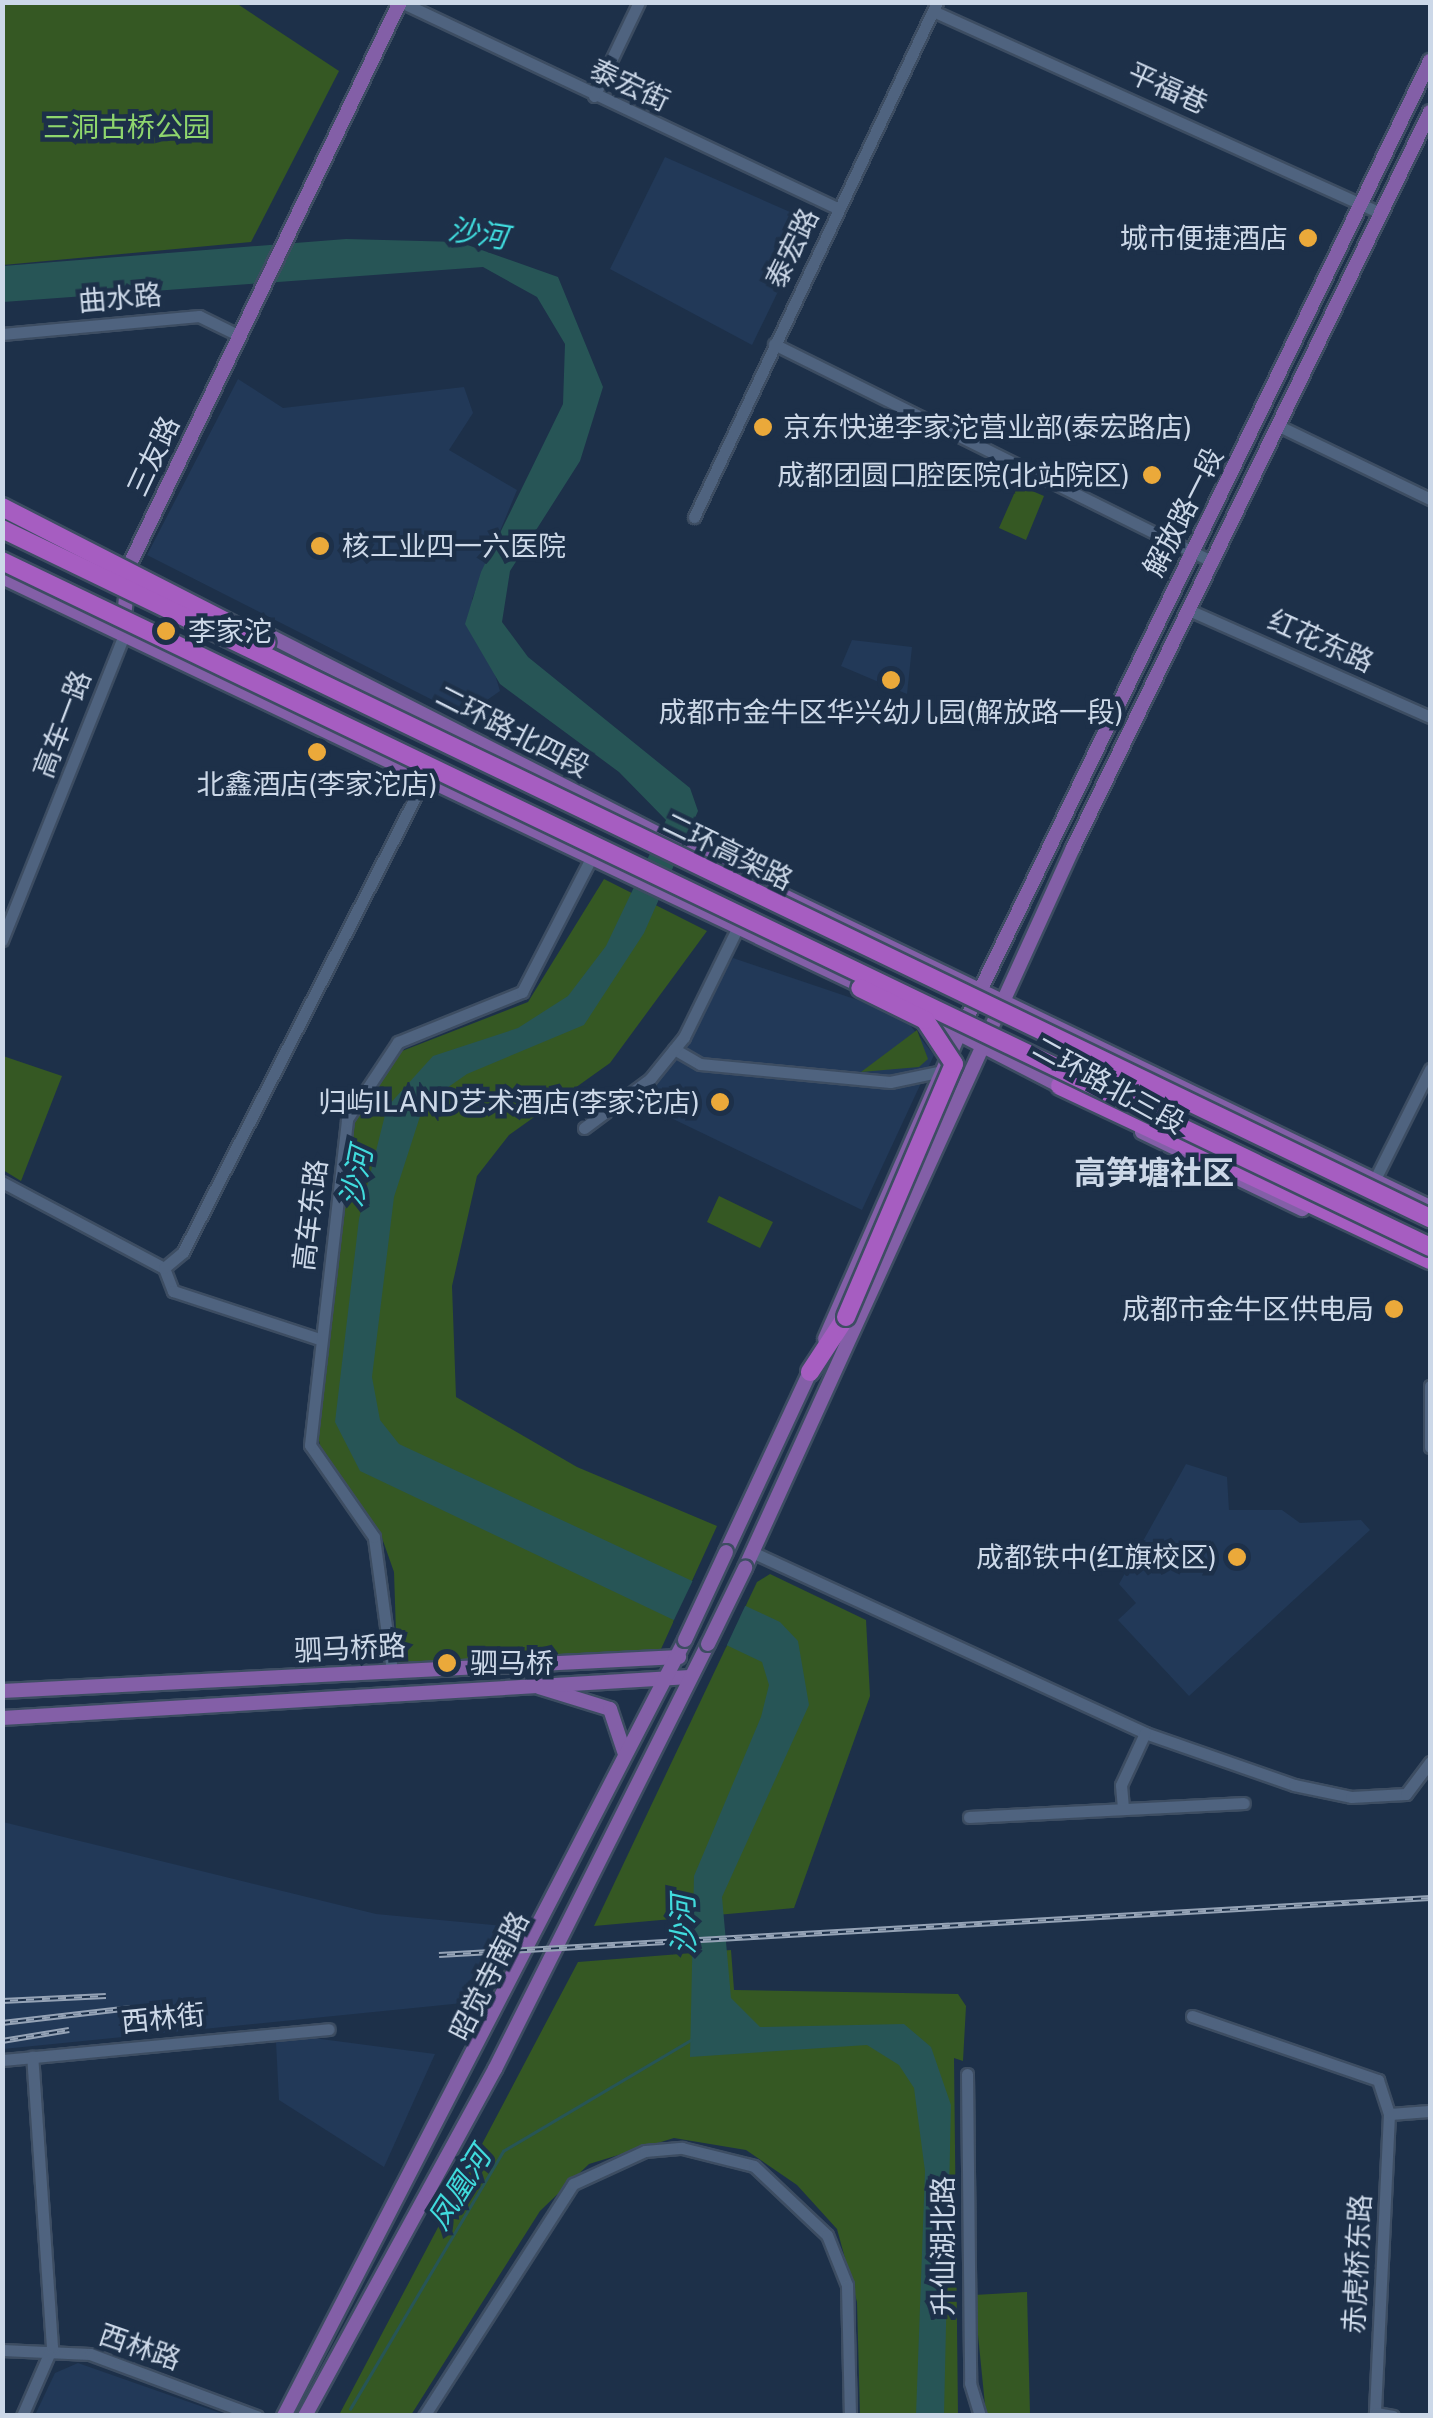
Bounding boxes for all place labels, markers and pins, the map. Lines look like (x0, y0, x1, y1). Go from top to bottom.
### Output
place label: 城市便捷酒店 (1120, 221, 1288, 255)
marker: 城市便捷酒店 (1297, 227, 1319, 249)
place label: 京东快递李家沱营业部(泰宏路店) (783, 410, 1192, 444)
marker: 京东快递李家沱营业部(泰宏路店) (752, 416, 774, 438)
place label: 成都团圆口腔医院(北站院区) (777, 458, 1130, 492)
marker: 成都团圆口腔医院(北站院区) (1139, 462, 1165, 488)
place label: 核工业四一六医院 (342, 529, 566, 563)
marker: 核工业四一六医院 (307, 533, 333, 559)
place label: 李家沱 (188, 614, 272, 648)
marker: 李家沱 (153, 618, 179, 644)
marker: 成都市金牛区华兴幼儿园(解放路一段) (880, 669, 902, 691)
place label: 成都市金牛区华兴幼儿园(解放路一段) (658, 695, 1124, 729)
marker: 北鑫酒店(李家沱店) (306, 741, 328, 763)
place label: 北鑫酒店(李家沱店) (196, 767, 438, 801)
place label: 归屿ILAND艺术酒店(李家沱店) (318, 1085, 700, 1119)
marker: 归屿ILAND艺术酒店(李家沱店) (709, 1091, 731, 1113)
place label: 成都市金牛区供电局 (1122, 1292, 1374, 1326)
marker: 成都市金牛区供电局 (1383, 1298, 1405, 1320)
place label: 成都铁中(红旗校区) (976, 1540, 1217, 1574)
marker: 成都铁中(红旗校区) (1226, 1546, 1248, 1568)
place label: 驷马桥 (470, 1646, 554, 1680)
marker: 驷马桥 (434, 1650, 460, 1676)

